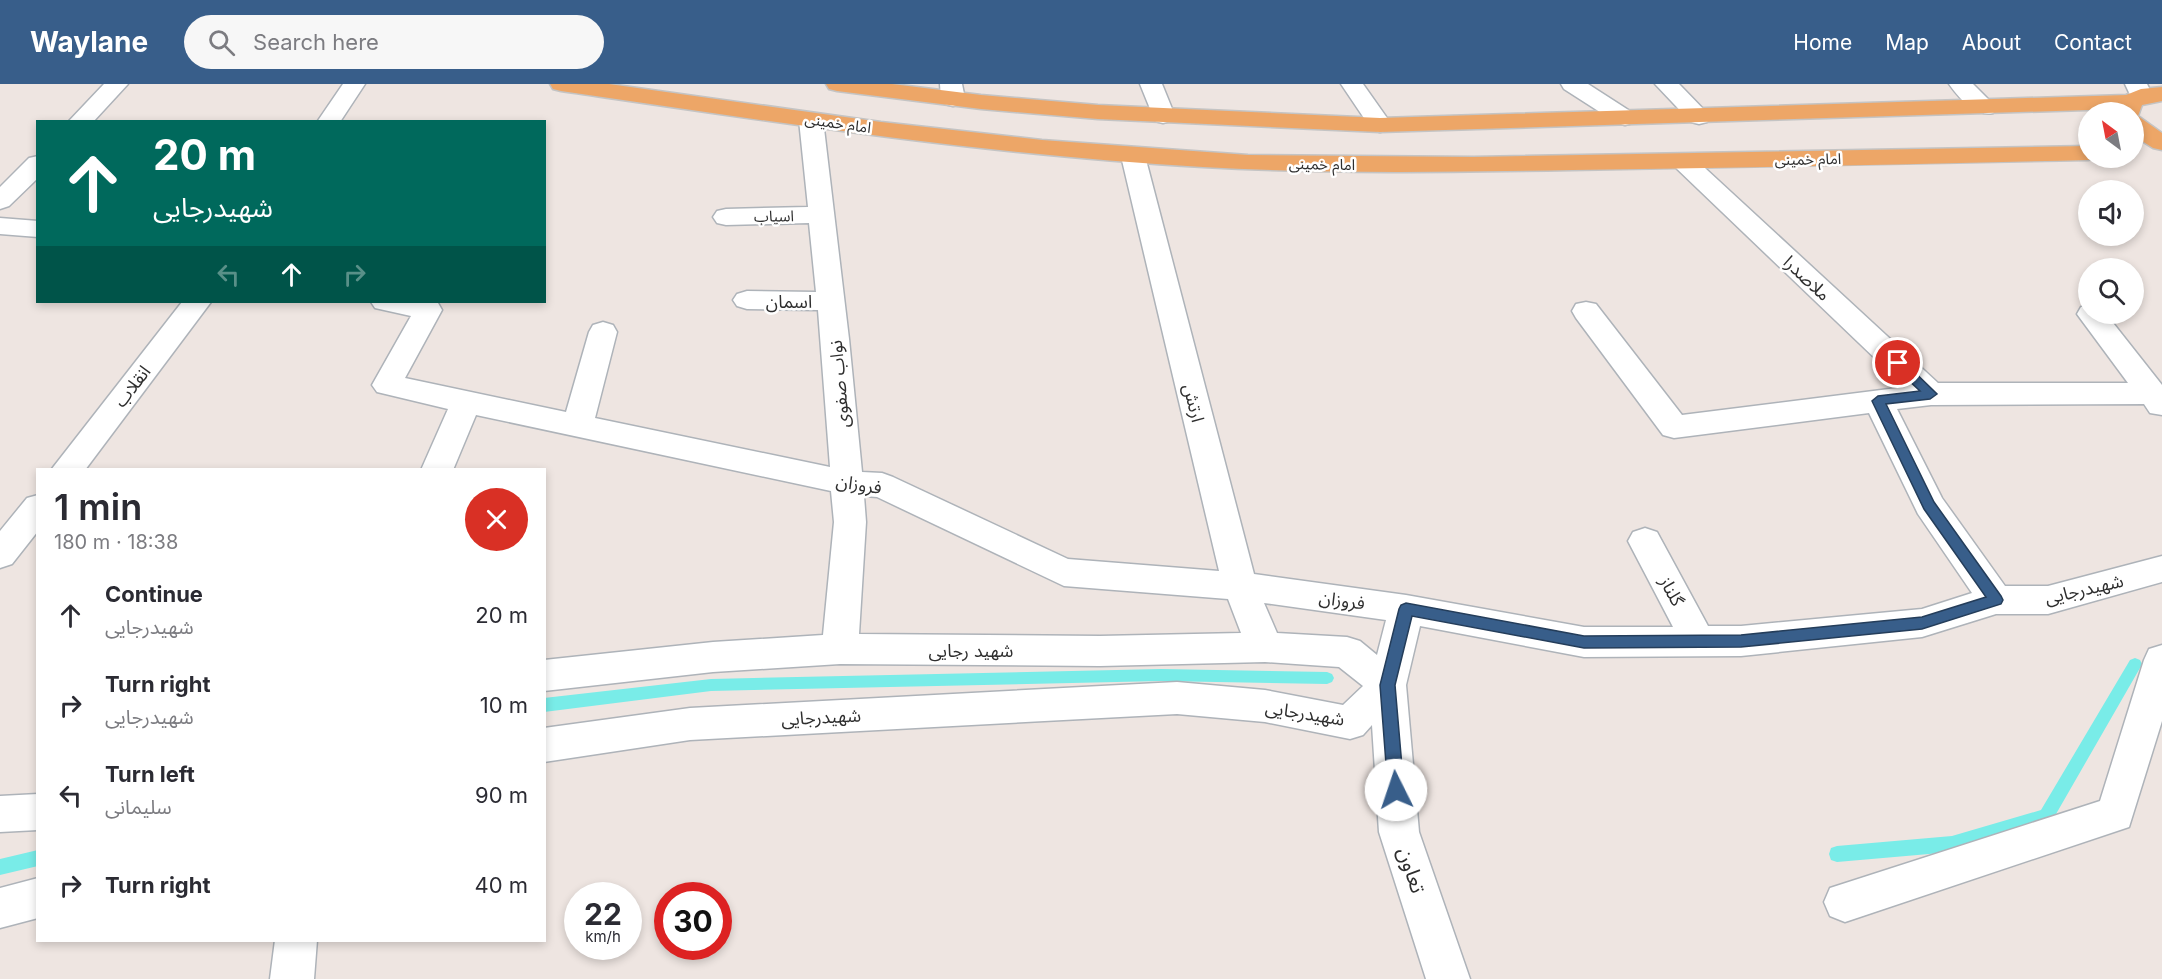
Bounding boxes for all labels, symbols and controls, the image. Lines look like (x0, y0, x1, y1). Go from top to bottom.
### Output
search box (184, 15, 604, 69)
text: Waylane (30, 25, 148, 59)
icon: search (205, 26, 238, 59)
text: Search here (253, 29, 379, 55)
text: Home (1793, 30, 1852, 55)
text: Map (1885, 30, 1929, 55)
text: About (1962, 30, 2021, 55)
text: Contact (2054, 30, 2132, 55)
north arrow (2078, 102, 2144, 168)
map controls (2078, 102, 2144, 324)
street label: امام خمینی (803, 109, 872, 139)
text: 20 m (153, 129, 256, 180)
icon: ahead (54, 144, 132, 222)
street label: امام خمینی (1775, 149, 1841, 171)
street label: امام خمینی (1289, 154, 1355, 176)
button: sound (2078, 180, 2144, 246)
text: شهیدرجایی (153, 191, 273, 224)
street label: اسیاب (754, 206, 794, 226)
street label: ملاصدرا (1778, 251, 1835, 306)
icon: left (212, 258, 245, 291)
icon: ahead (275, 258, 308, 291)
icon: right (338, 258, 371, 291)
button: search (2078, 258, 2144, 324)
street label: اسمان (766, 291, 812, 313)
pin (1872, 337, 1923, 388)
street label: نواب صفوی (825, 339, 854, 429)
icon: arrive (1881, 346, 1914, 379)
street label: انقلاب (109, 361, 155, 411)
street label: ارتش (1178, 382, 1209, 424)
street label: فروزان (834, 470, 883, 499)
text: 1 min (54, 485, 142, 529)
button: close (465, 488, 528, 551)
text: 180 m · 18:38 (54, 530, 178, 554)
street label: شهیدرجایی (2043, 570, 2126, 609)
street label: گلناز (1654, 572, 1689, 611)
text: Continue (105, 581, 203, 607)
street label: فروزان (1318, 586, 1366, 615)
icon: ahead (54, 599, 87, 632)
text: 20 m (475, 602, 528, 628)
text: شهیدرجایی (105, 615, 194, 639)
street label: شهید رجایی (929, 640, 1013, 662)
text: Turn right (105, 671, 211, 697)
icon: right (54, 689, 87, 722)
text: 10 m (480, 692, 528, 718)
street label: شهیدرجایی (1264, 696, 1346, 731)
street label: شهیدرجایی (781, 704, 861, 731)
text: شهیدرجایی (105, 705, 194, 729)
position arrow (1364, 758, 1428, 822)
text: Turn left (105, 761, 195, 787)
icon: left (54, 779, 87, 812)
text: 90 m (475, 782, 528, 808)
text: سلیمانی (105, 795, 172, 819)
street label: تعاون (1393, 844, 1431, 896)
icon: right (54, 869, 87, 902)
text: Turn right (105, 872, 211, 898)
text: 40 m (474, 872, 528, 898)
speed limit sign: 30 (654, 882, 732, 960)
text: 22 (584, 896, 622, 932)
text: km/h (585, 927, 621, 946)

